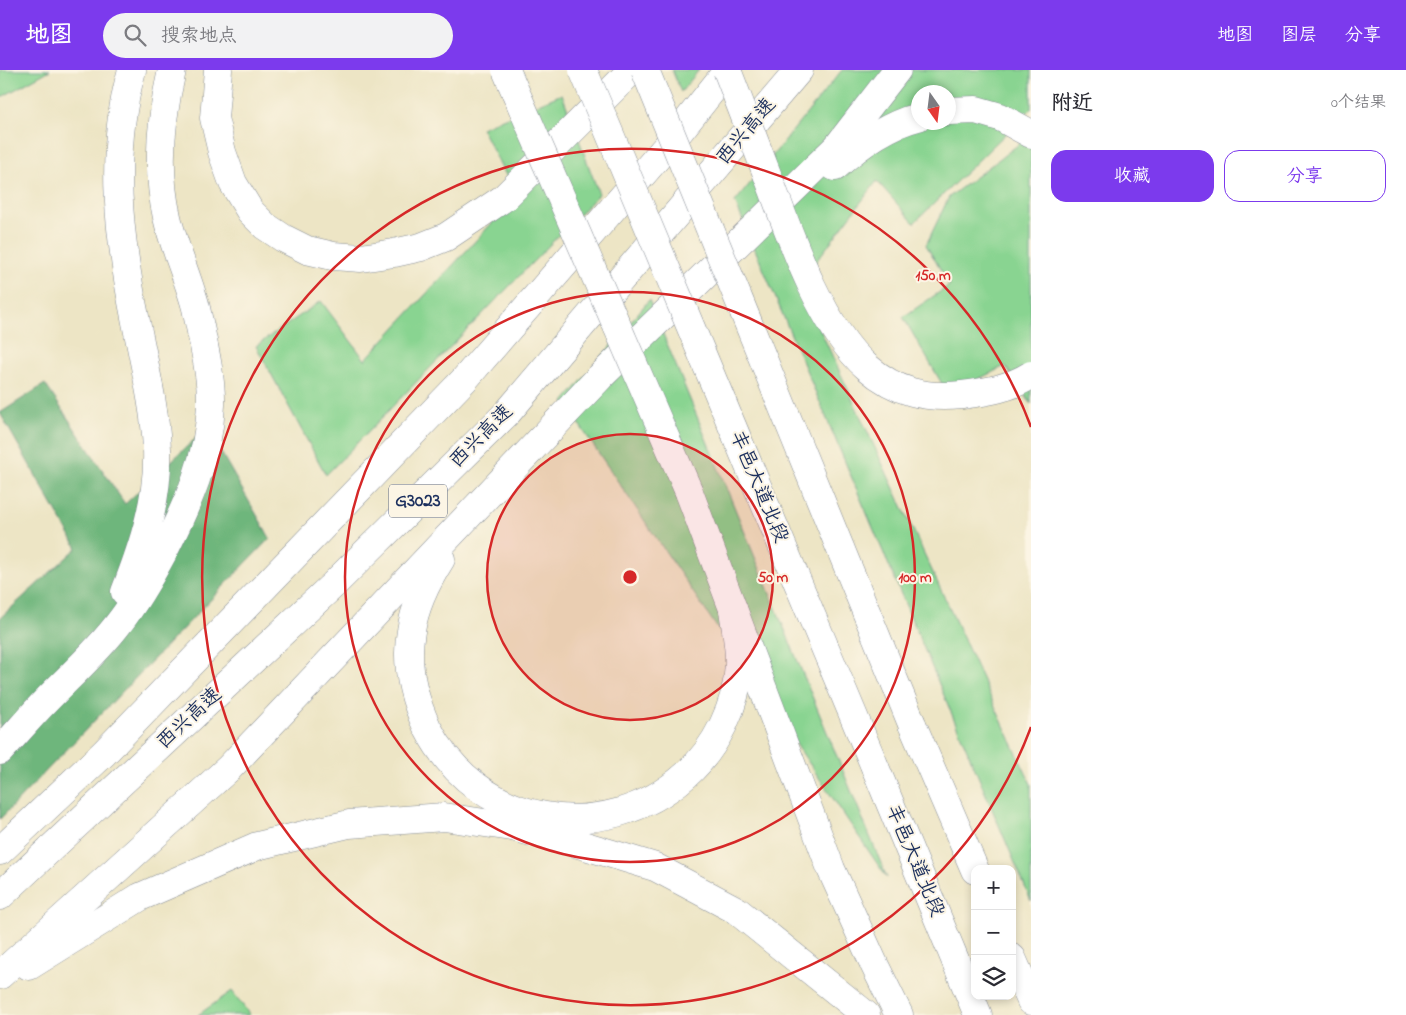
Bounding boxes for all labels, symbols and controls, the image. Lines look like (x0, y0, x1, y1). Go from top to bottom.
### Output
search box (103, 13, 453, 58)
text: 地图 (25, 19, 73, 54)
icon: search (121, 21, 149, 49)
text: 搜索地点 (161, 23, 237, 50)
text: 地图 (1217, 23, 1253, 49)
text: 图层 (1281, 23, 1317, 49)
text: 分享 (1345, 23, 1381, 49)
north arrow (911, 85, 956, 130)
text: 附近 (1051, 89, 1093, 119)
text: 0个结果 (1331, 91, 1386, 115)
street label: 西兴高速 (710, 92, 784, 172)
button: 收藏 (1051, 150, 1214, 202)
button: 分享 (1224, 150, 1386, 202)
text: 150 m (915, 265, 951, 287)
street label: 西兴高速 (443, 398, 521, 476)
street label: 丰邑大道北段 (721, 426, 795, 548)
road number: G3023 (389, 484, 447, 518)
text: 50 m (758, 567, 789, 589)
text: 100 m (898, 567, 932, 589)
centre of rings (621, 568, 639, 586)
street label: 西兴高速 (151, 681, 229, 757)
street label: 丰邑大道北段 (877, 800, 951, 922)
map controls (971, 865, 1016, 1000)
button: + (971, 865, 1016, 910)
button: − (971, 910, 1016, 955)
button: layers (971, 955, 1016, 1000)

